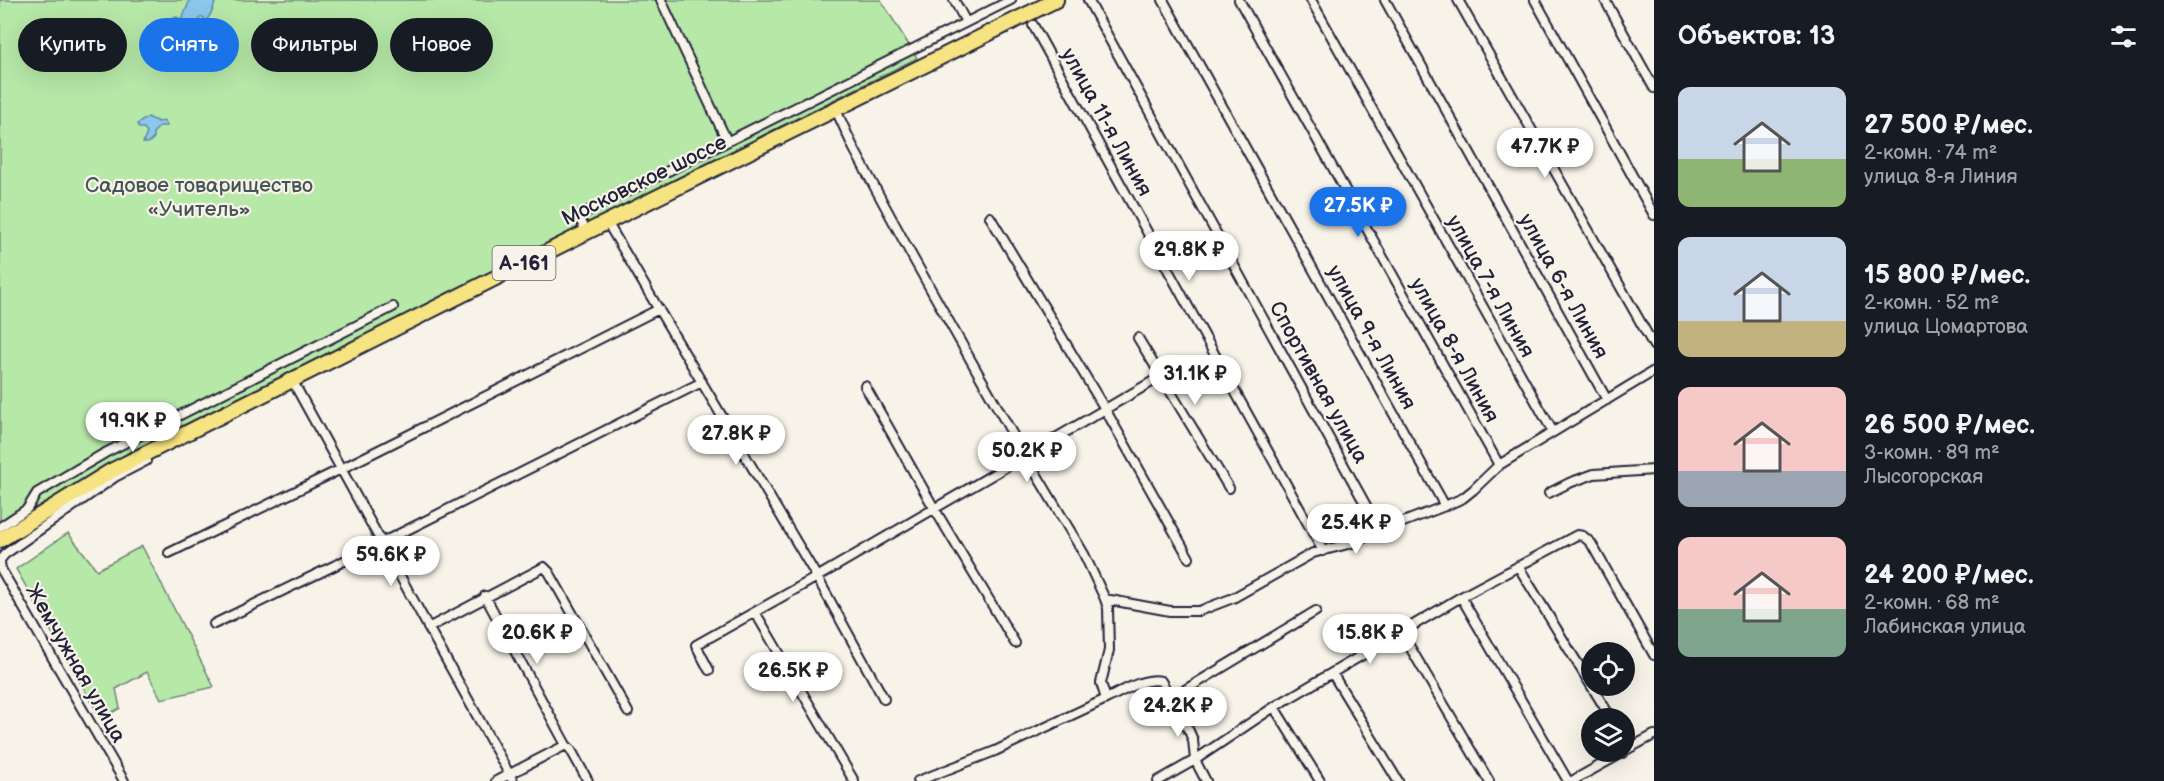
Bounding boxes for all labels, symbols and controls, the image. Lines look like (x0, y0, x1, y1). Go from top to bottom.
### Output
chip: Купить (18, 18, 127, 72)
chip: Снять (139, 18, 239, 72)
chip: Фильтры (251, 18, 378, 72)
chip: Новое (390, 18, 493, 72)
icon: filters (2107, 20, 2140, 53)
text: Объектов: 13 (1678, 21, 1835, 52)
street label: улица 11-я Линия (1056, 44, 1158, 201)
text: 27 500 ₽/мес. (1864, 110, 2033, 141)
icon: home (1726, 111, 1798, 183)
pin: 47.7K ₽ (1490, 128, 1600, 179)
street label: Московское шоссе (558, 130, 731, 231)
text: 47.7K ₽ (1511, 135, 1579, 159)
text: 2-комн. · 74 m² (1864, 141, 1997, 165)
text: улица 8-я Линия (1864, 165, 2018, 189)
park label: Садовое товарищество «Учитель» (85, 173, 313, 222)
pin: 27.5K ₽ (1303, 187, 1413, 238)
text: 27.5K ₽ (1323, 194, 1393, 218)
street label: улица 6-я Линия (1513, 209, 1614, 363)
street label: улица 7-я Линия (1441, 211, 1540, 362)
pin: 29.8K ₽ (1134, 231, 1244, 282)
text: 29.8K ₽ (1154, 238, 1224, 262)
road number: А-161 (492, 246, 556, 280)
text: 15 800 ₽/мес. (1864, 260, 2030, 291)
street label: улица 9-я Линия (1322, 261, 1422, 414)
icon: home (1726, 261, 1798, 333)
street label: улица 8-я Линия (1405, 274, 1505, 427)
text: 2-комн. · 52 m² (1864, 291, 1999, 315)
street label: Спортивная улица (1264, 297, 1374, 468)
text: улица Цомартова (1864, 315, 2028, 339)
pin: 31.1K ₽ (1140, 355, 1250, 406)
text: 31.1K ₽ (1163, 362, 1227, 386)
pin: 19.9K ₽ (78, 402, 188, 453)
text: 19.9K ₽ (100, 409, 166, 433)
text: 26 500 ₽/мес. (1864, 410, 2035, 441)
icon: home (1726, 411, 1798, 483)
pin: 27.8K ₽ (681, 415, 791, 466)
text: 27.8K ₽ (701, 422, 771, 446)
pin: 50.2K ₽ (972, 432, 1082, 483)
text: 50.2K ₽ (991, 439, 1063, 463)
text: 3-комн. · 89 m² (1864, 441, 2000, 465)
text: Лысогорская (1864, 465, 1983, 489)
pin: 25.4K ₽ (1301, 504, 1411, 555)
text: 25.4K ₽ (1321, 511, 1391, 535)
pin: 59.6K ₽ (336, 536, 446, 587)
text: 59.6K ₽ (356, 543, 426, 567)
text: 24 200 ₽/мес. (1864, 560, 2034, 591)
icon: home (1726, 561, 1798, 633)
street label: Жемчужная улица (20, 580, 131, 747)
text: 2-комн. · 68 m² (1864, 591, 2000, 615)
pin: 20.6K ₽ (482, 614, 592, 665)
pin: 15.8K ₽ (1315, 614, 1425, 665)
text: Лабинская улица (1864, 615, 2026, 639)
text: 20.6K ₽ (501, 621, 573, 645)
text: 15.8K ₽ (1336, 621, 1404, 645)
map controls (1581, 642, 1635, 762)
button: locate (1581, 642, 1635, 696)
pin: 26.5K ₽ (738, 652, 848, 703)
text: 26.5K ₽ (758, 659, 828, 683)
pin: 24.2K ₽ (1123, 687, 1233, 738)
text: 24.2K ₽ (1143, 694, 1213, 718)
button: layers (1581, 708, 1635, 762)

